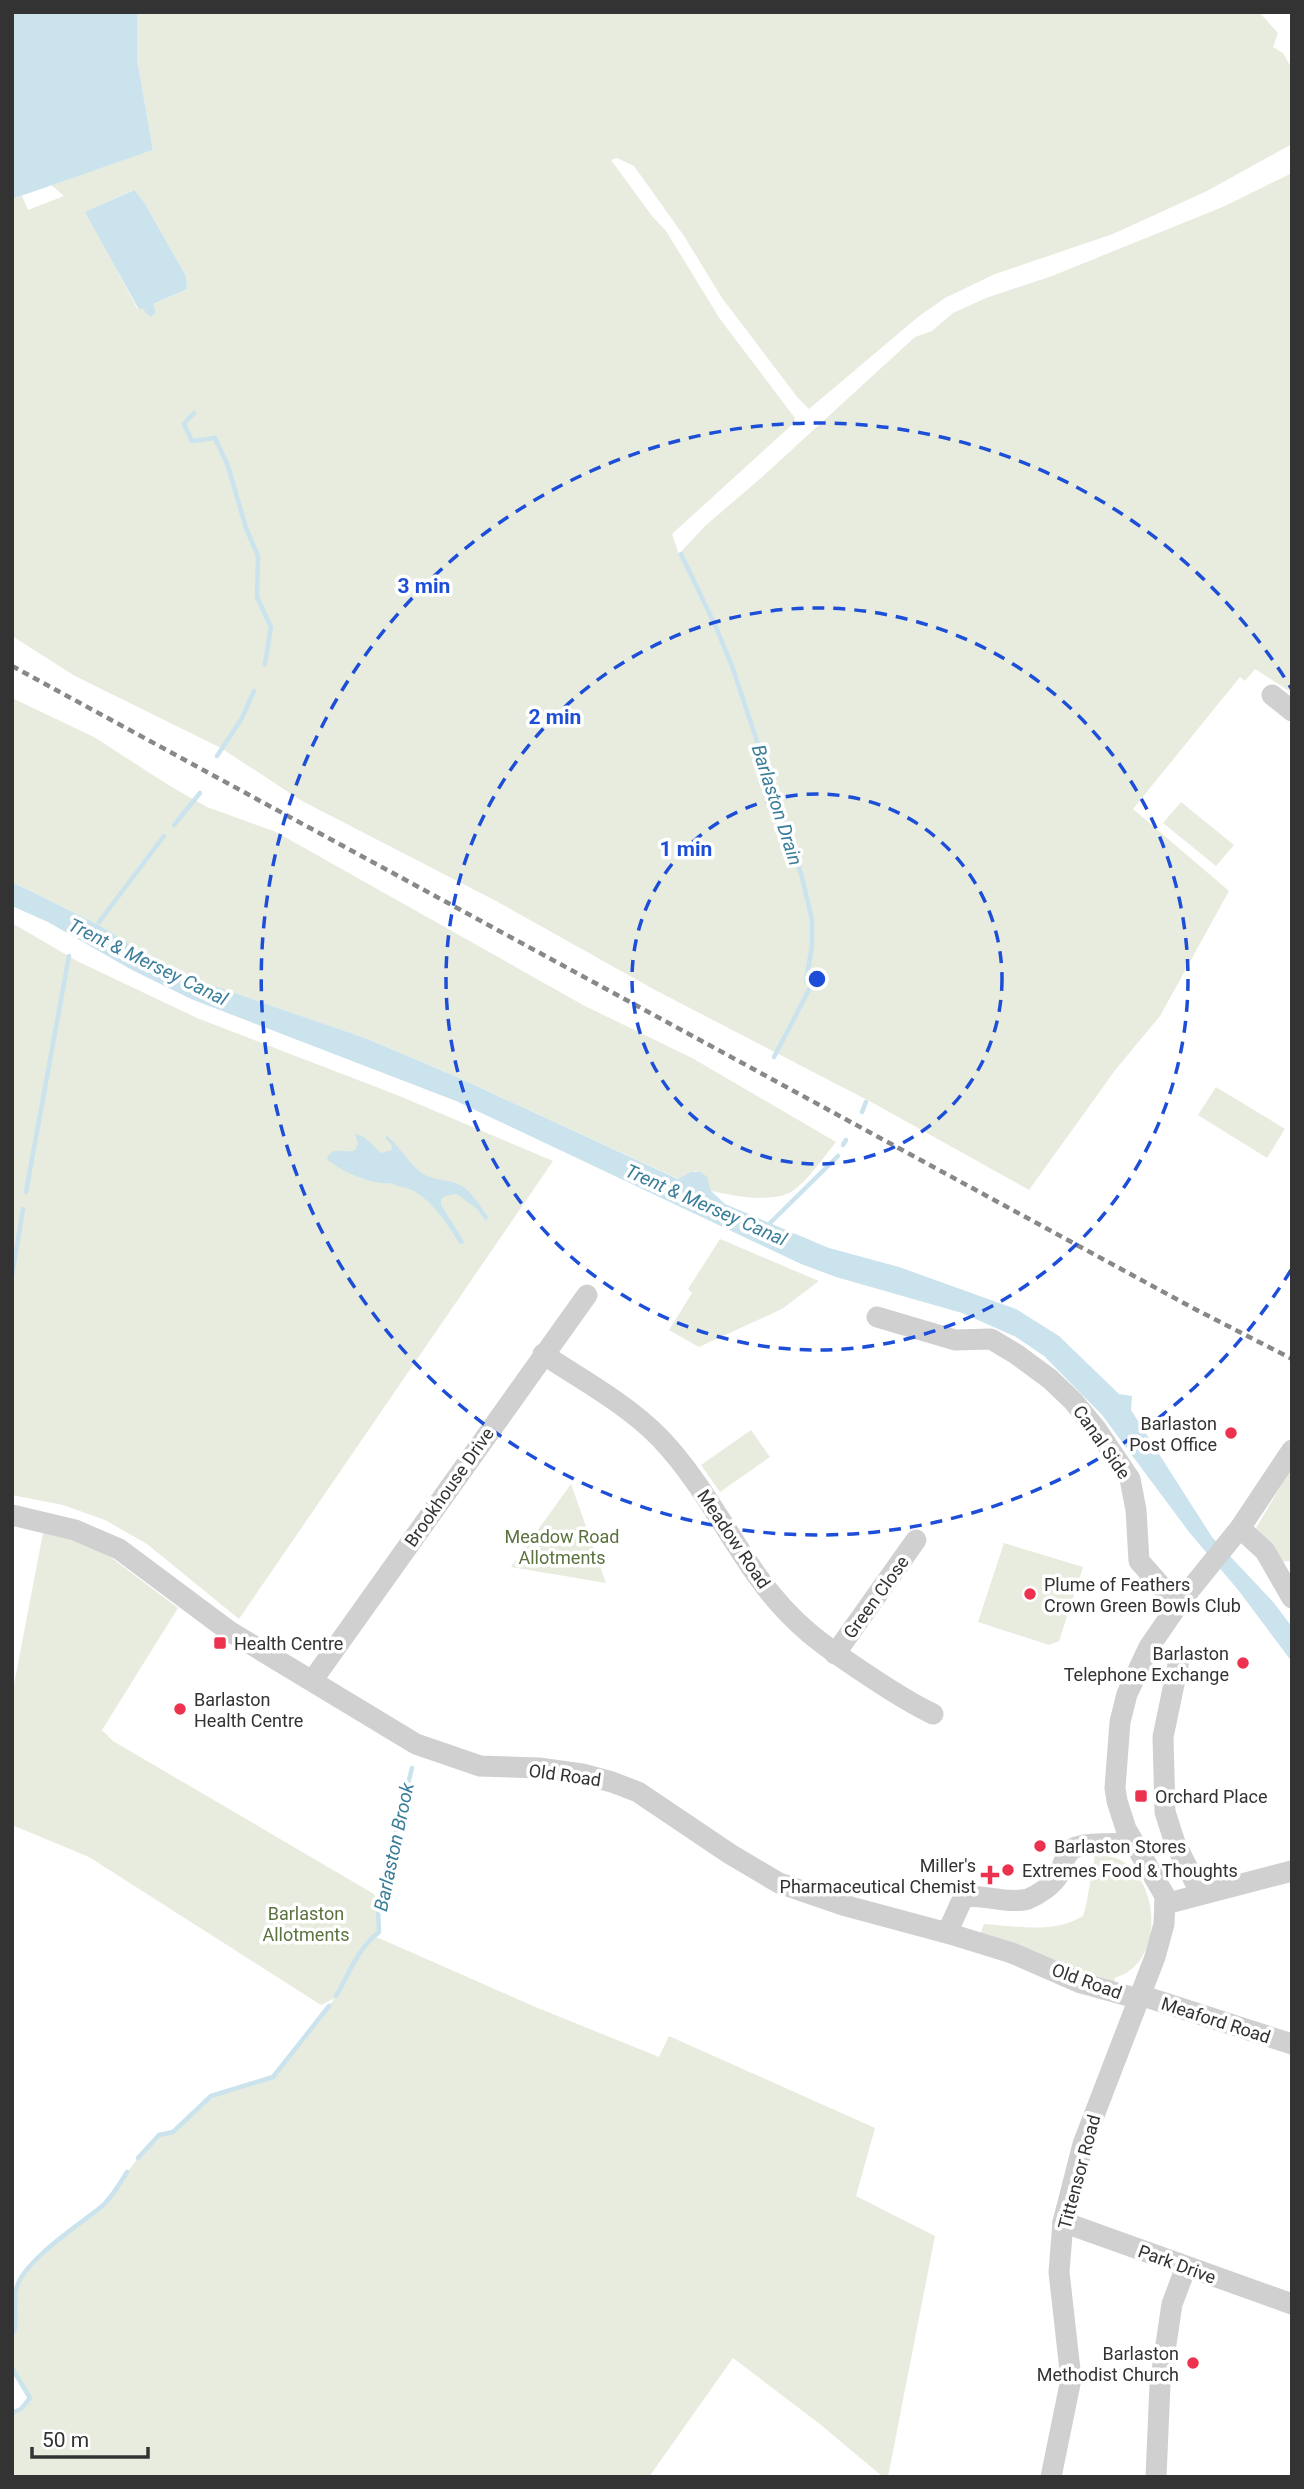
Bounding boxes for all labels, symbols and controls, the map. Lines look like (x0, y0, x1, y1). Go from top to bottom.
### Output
text: 3 min (398, 574, 450, 598)
text: 2 min (529, 705, 581, 729)
water label: Barlaston Drain (747, 742, 807, 868)
text: 1 min (660, 837, 712, 861)
water label: Trent & Mersey Canal (65, 913, 232, 1011)
centre of rings (805, 967, 829, 991)
water label: Trent & Mersey Canal (622, 1159, 791, 1251)
street label: Canal Side (1069, 1401, 1135, 1483)
place label: Barlaston Post Office (1129, 1413, 1217, 1455)
street label: Brookhouse Drive (400, 1423, 498, 1551)
marker: Barlaston Post Office (1223, 1425, 1239, 1441)
street label: Meadow Road (693, 1486, 775, 1592)
park label: Meadow Road Allotments (505, 1526, 619, 1568)
street label: Green Close (839, 1552, 913, 1642)
place label: Plume of Feathers Crown Green Bowls Club (1044, 1574, 1241, 1616)
marker: Plume of Feathers Crown Green Bowls Club (1022, 1586, 1038, 1602)
place label: Health Centre (234, 1633, 343, 1654)
marker: Health Centre (212, 1635, 228, 1651)
place label: Barlaston Telephone Exchange (1064, 1643, 1229, 1685)
marker: Barlaston Telephone Exchange (1235, 1655, 1251, 1671)
place label: Barlaston Health Centre (194, 1689, 303, 1731)
marker: Barlaston Health Centre (172, 1701, 188, 1717)
street label: Old Road (528, 1760, 602, 1790)
water label: Barlaston Brook (369, 1780, 419, 1913)
place label: Orchard Place (1155, 1786, 1267, 1807)
marker: Orchard Place (1133, 1788, 1149, 1804)
place label: Barlaston Stores (1054, 1836, 1186, 1857)
marker: Barlaston Stores (1032, 1838, 1048, 1854)
place label: Miller's Pharmaceutical Chemist (780, 1855, 976, 1897)
place label: Extremes Food & Thoughts (1022, 1860, 1238, 1881)
marker: Extremes Food & Thoughts (1000, 1862, 1016, 1878)
marker: Miller's Pharmaceutical Chemist (982, 1867, 998, 1883)
park label: Barlaston Allotments (262, 1903, 350, 1945)
street label: Old Road (1049, 1959, 1125, 2003)
street label: Meaford Road (1159, 1992, 1273, 2048)
street label: Tittensor Road (1054, 2112, 1104, 2232)
street label: Park Drive (1135, 2240, 1219, 2288)
place label: Barlaston Methodist Church (1037, 2343, 1179, 2385)
marker: Barlaston Methodist Church (1185, 2355, 1201, 2371)
scale bar (32, 2416, 147, 2460)
text: 50 m (42, 2428, 89, 2452)

